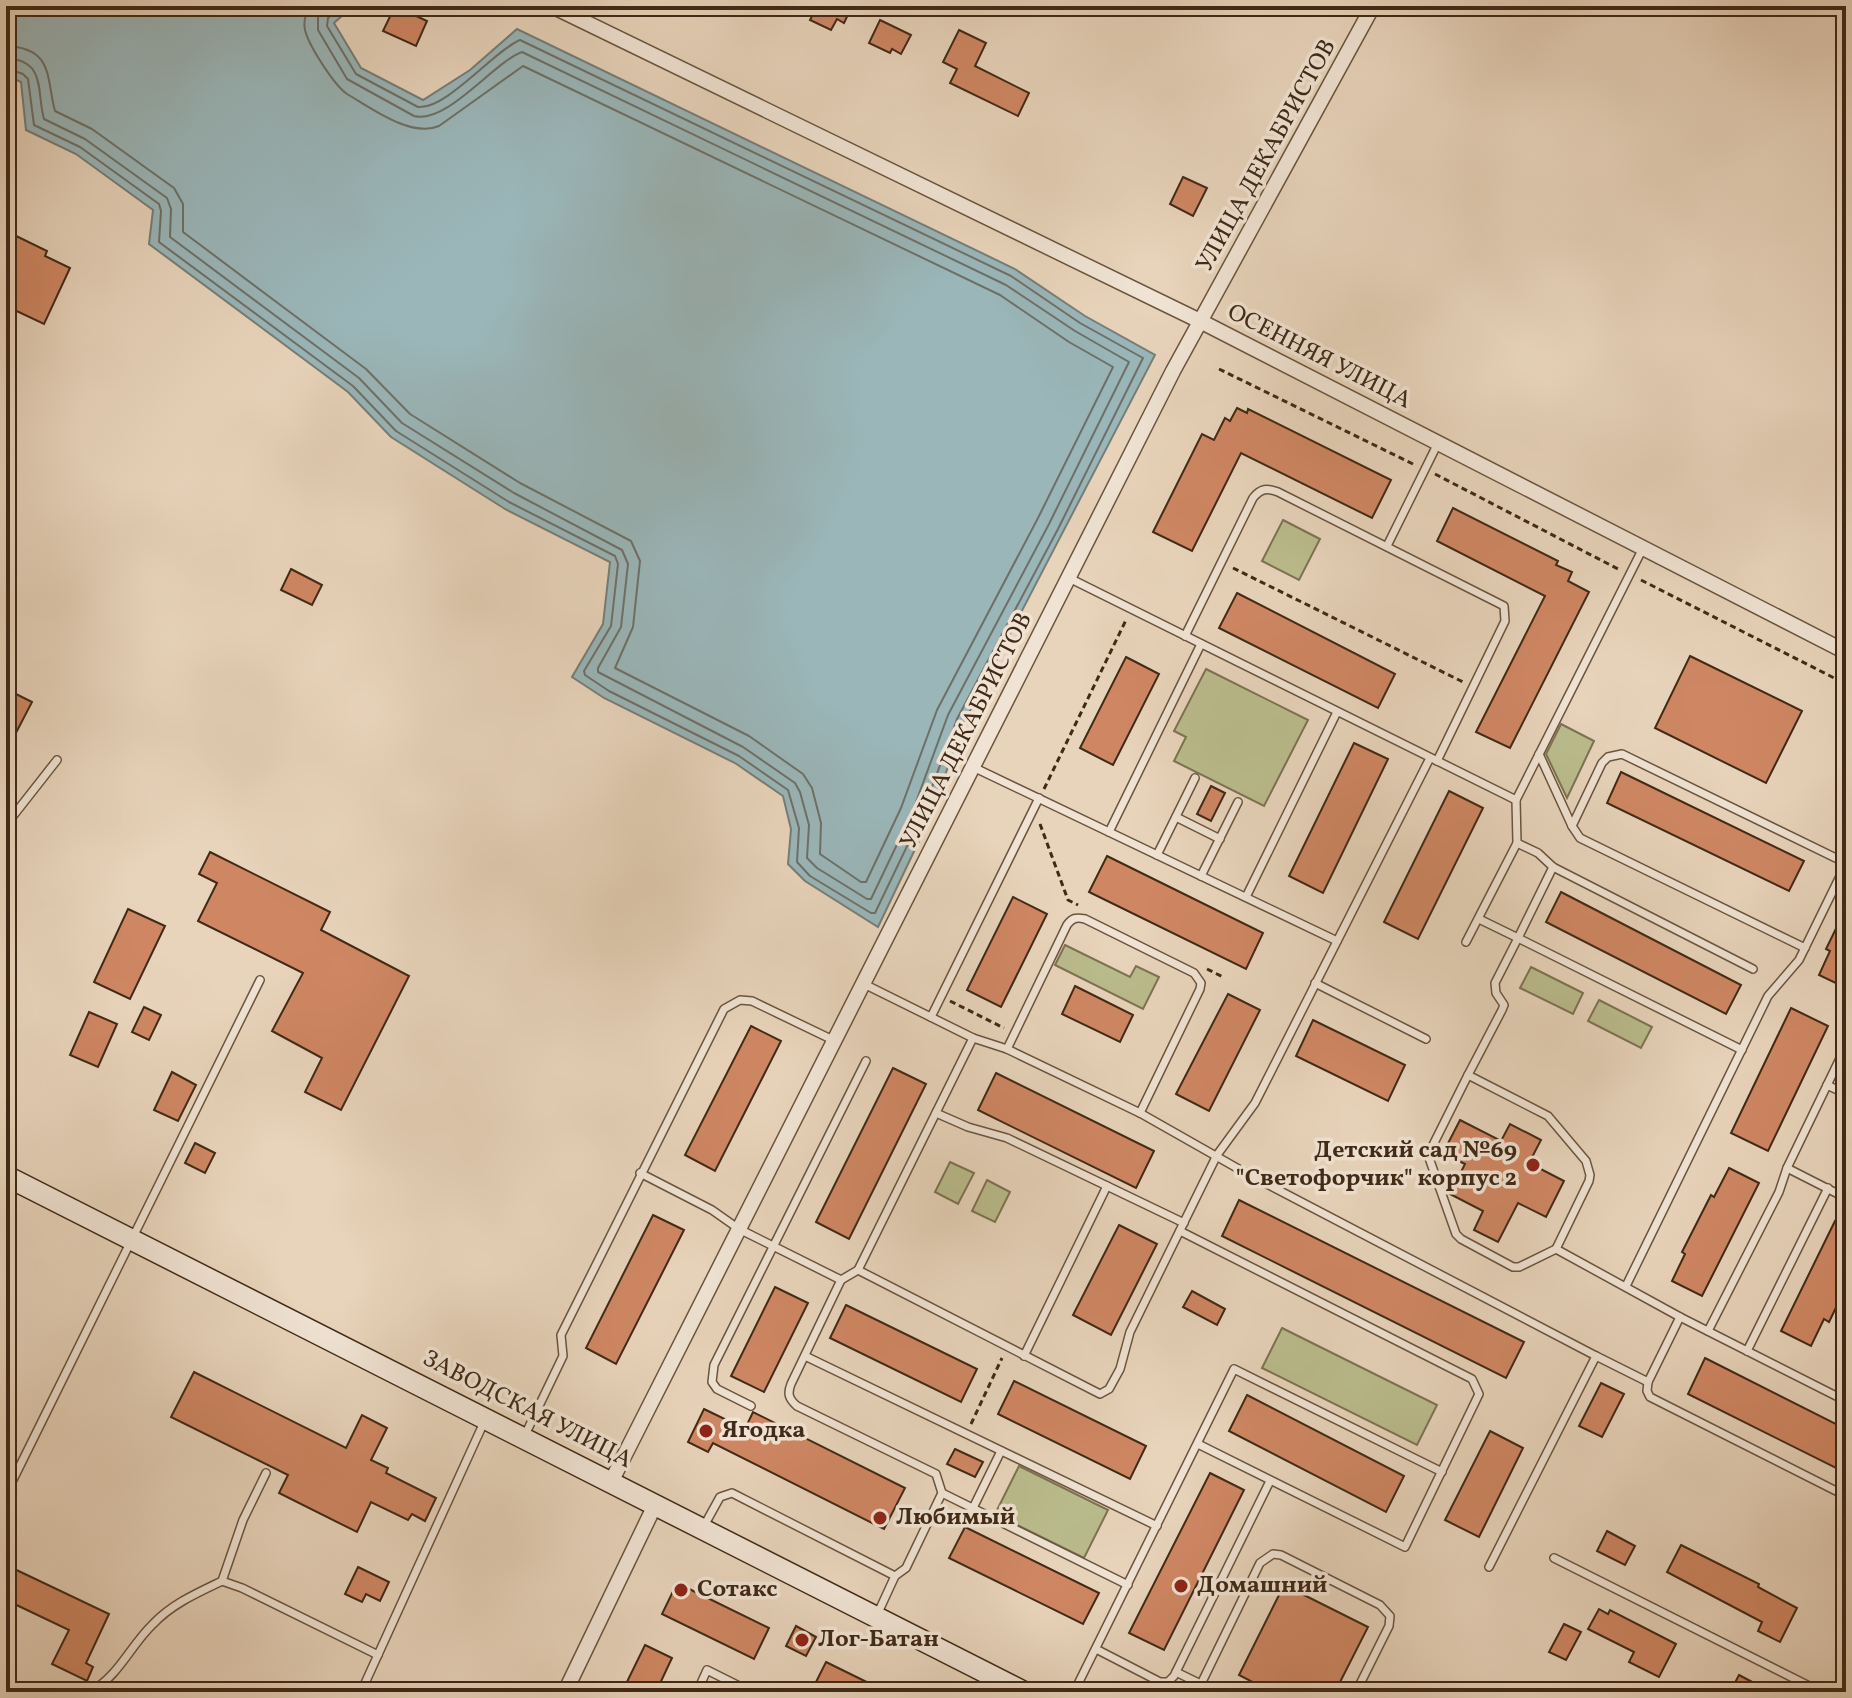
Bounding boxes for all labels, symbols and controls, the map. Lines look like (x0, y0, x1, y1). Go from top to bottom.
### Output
street label: УЛИЦА ДЕКАБРИСТОВ (1189, 33, 1345, 279)
street label: ОСЕННЯЯ УЛИЦА (1221, 296, 1417, 418)
street label: УЛИЦА ДЕКАБРИСТОВ (892, 607, 1042, 855)
place label: Детский сад №69 "Светофорчик" корпус 2 (1236, 1134, 1517, 1196)
marker: Детский сад №69 "Светофорчик" корпус 2 (1524, 1156, 1542, 1174)
street label: ЗАВОДСКАЯ УЛИЦА (416, 1342, 638, 1478)
place label: Ягодка (722, 1414, 805, 1448)
marker: Ягодка (697, 1422, 715, 1440)
place label: Любимый (896, 1501, 1015, 1535)
marker: Любимый (871, 1509, 889, 1527)
place label: Домашний (1197, 1569, 1328, 1603)
place label: Сотакс (697, 1573, 777, 1607)
marker: Домашний (1172, 1577, 1190, 1595)
marker: Сотакс (672, 1581, 690, 1599)
place label: Лог-Батан (818, 1623, 939, 1657)
marker: Лог-Батан (793, 1631, 811, 1649)

